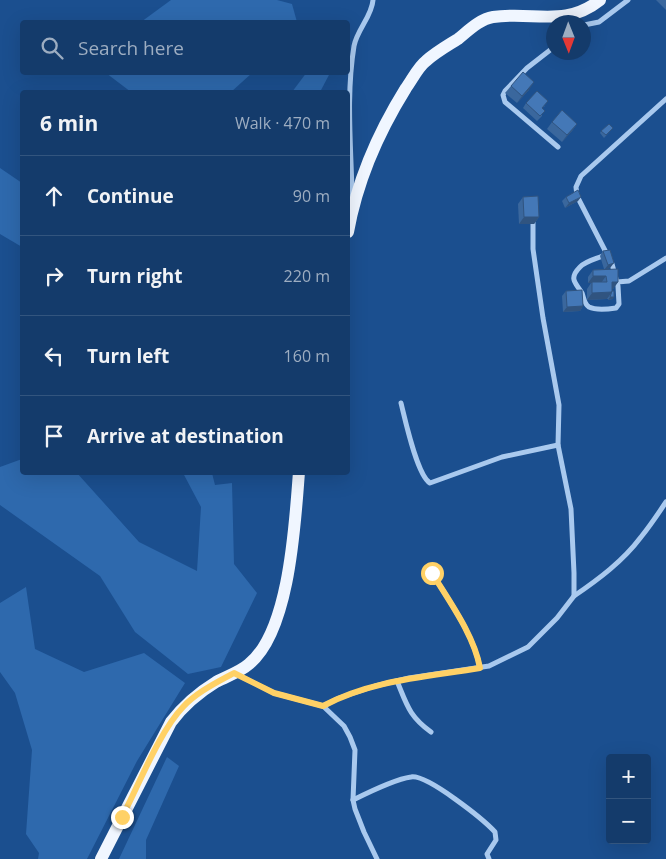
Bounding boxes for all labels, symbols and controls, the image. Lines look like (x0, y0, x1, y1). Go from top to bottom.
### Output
north arrow (546, 15, 591, 60)
search box (20, 20, 350, 75)
icon: search (38, 34, 66, 62)
text: Search here (78, 35, 184, 61)
text: 6 min (40, 109, 98, 137)
text: Walk · 470 m (235, 112, 330, 134)
icon: ahead (40, 182, 68, 210)
text: Continue (87, 183, 174, 209)
text: 90 m (293, 185, 330, 207)
icon: right (40, 262, 68, 290)
text: Turn right (87, 263, 182, 289)
text: 220 m (284, 265, 330, 287)
icon: left (40, 342, 68, 370)
text: Turn left (87, 343, 169, 369)
text: 160 m (284, 345, 330, 367)
icon: arrive (40, 422, 68, 450)
text: Arrive at destination (87, 423, 284, 449)
route start (421, 562, 444, 585)
map controls (606, 754, 651, 844)
button: + (606, 754, 651, 799)
button: − (606, 799, 651, 844)
route end (111, 806, 134, 829)

